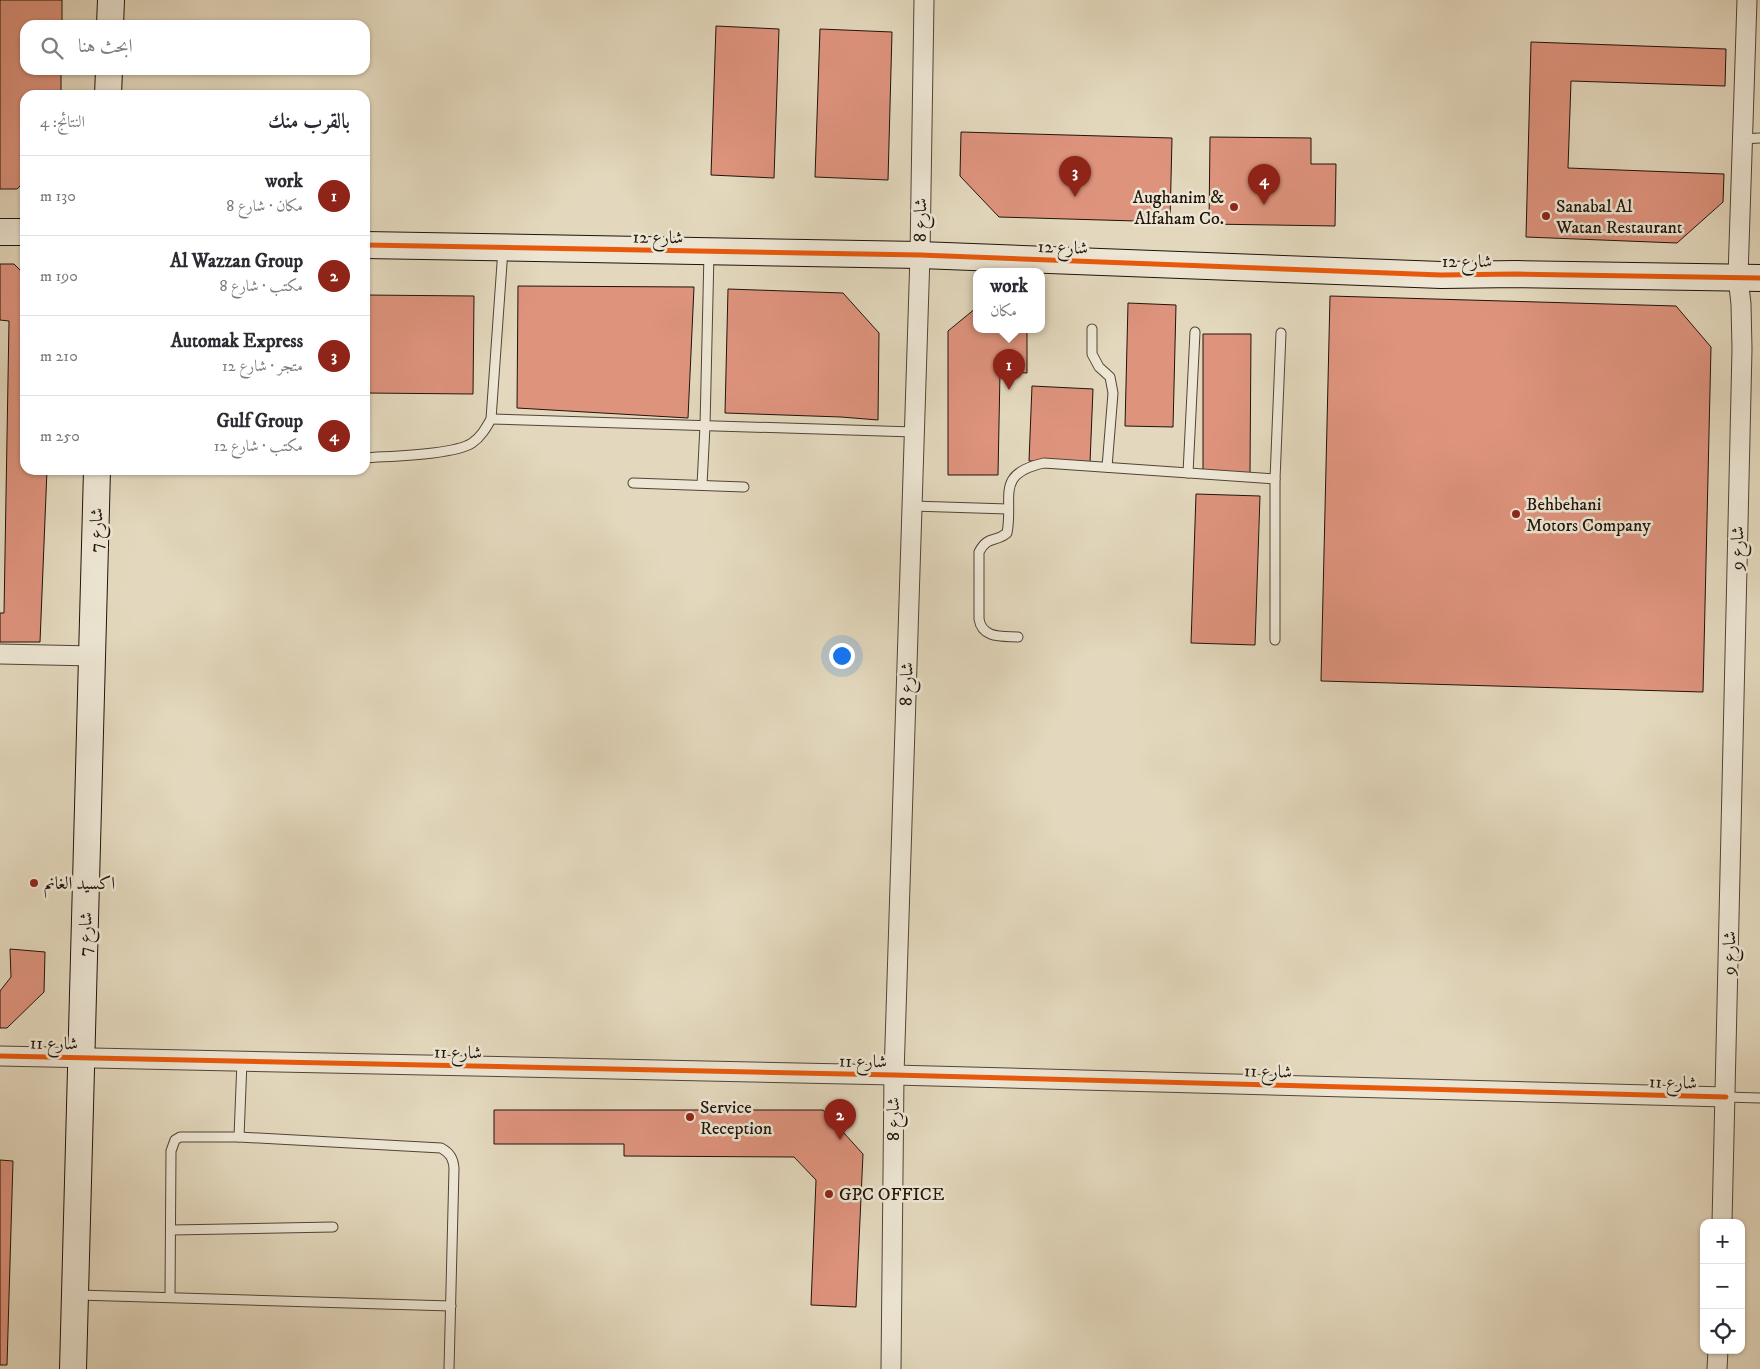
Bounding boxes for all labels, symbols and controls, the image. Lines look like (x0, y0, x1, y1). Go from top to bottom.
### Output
search box (20, 20, 370, 75)
icon: search (38, 34, 66, 62)
text: ابحث هنا (78, 35, 133, 58)
text: بالقرب منك (268, 109, 350, 135)
text: النتائج: 4 (40, 112, 85, 132)
pin: 3 (1059, 156, 1091, 197)
pin: 4 (1248, 164, 1280, 205)
text: work (265, 170, 303, 193)
text: 130 m (40, 186, 76, 206)
text: 1 (331, 186, 337, 206)
place label: Aughanim & Alfaham Co. (1133, 187, 1224, 230)
text: مكان · شارع 8 (226, 196, 303, 216)
place label: Sanabal Al Watan Restaurant (1555, 196, 1683, 239)
street label: شارع 8 (910, 198, 935, 242)
marker: Aughanim & Alfaham Co. (1228, 201, 1240, 213)
marker: Sanabal Al Watan Restaurant (1540, 210, 1552, 222)
street label: شارع 12 (632, 227, 683, 252)
street label: شارع 12 (1037, 236, 1089, 263)
text: Al Wazzan Group (170, 250, 303, 273)
street label: شارع 12 (1442, 251, 1492, 276)
text: 190 m (40, 266, 78, 286)
text: 2 (330, 266, 338, 286)
popup (973, 268, 1045, 333)
text: work (990, 275, 1028, 298)
text: مكتب · شارع 8 (219, 276, 303, 296)
text: مكان (990, 301, 1017, 321)
text: Automak Express (171, 330, 303, 353)
text: 210 m (40, 346, 78, 366)
text: 3 (331, 346, 337, 366)
pin: 1 (993, 349, 1025, 390)
text: متجر · شارع 12 (222, 356, 303, 376)
text: Gulf Group (216, 410, 303, 433)
text: 250 m (40, 426, 80, 446)
text: 4 (329, 426, 339, 446)
text: مكتب · شارع 12 (214, 436, 303, 456)
place label: Behbehani Motors Company (1526, 494, 1651, 537)
street label: شارع 7 (86, 508, 111, 553)
marker: Behbehani Motors Company (1510, 508, 1522, 520)
street label: شارع 9 (1727, 526, 1752, 571)
your location (829, 643, 855, 669)
street label: شارع 8 (895, 662, 922, 707)
place label: اكسيد الغانم (44, 873, 115, 899)
marker: اكسيد الغانم (28, 877, 40, 889)
street label: شارع 7 (74, 911, 101, 957)
street label: شارع 9 (1719, 931, 1744, 976)
street label: شارع 11 (30, 1033, 78, 1058)
street label: شارع 11 (434, 1042, 482, 1067)
street label: شارع 11 (839, 1051, 887, 1076)
street label: شارع 11 (1243, 1060, 1292, 1087)
street label: شارع 11 (1648, 1071, 1697, 1098)
place label: Service Reception (700, 1097, 773, 1140)
street label: شارع 8 (883, 1097, 908, 1141)
pin: 2 (824, 1099, 856, 1140)
marker: Service Reception (684, 1111, 696, 1123)
place label: GPC OFFICE (839, 1184, 945, 1206)
marker: GPC OFFICE (823, 1188, 835, 1200)
map controls (1700, 1219, 1745, 1354)
button: + (1700, 1219, 1745, 1264)
button: − (1700, 1264, 1745, 1309)
button: locate (1700, 1309, 1745, 1354)

